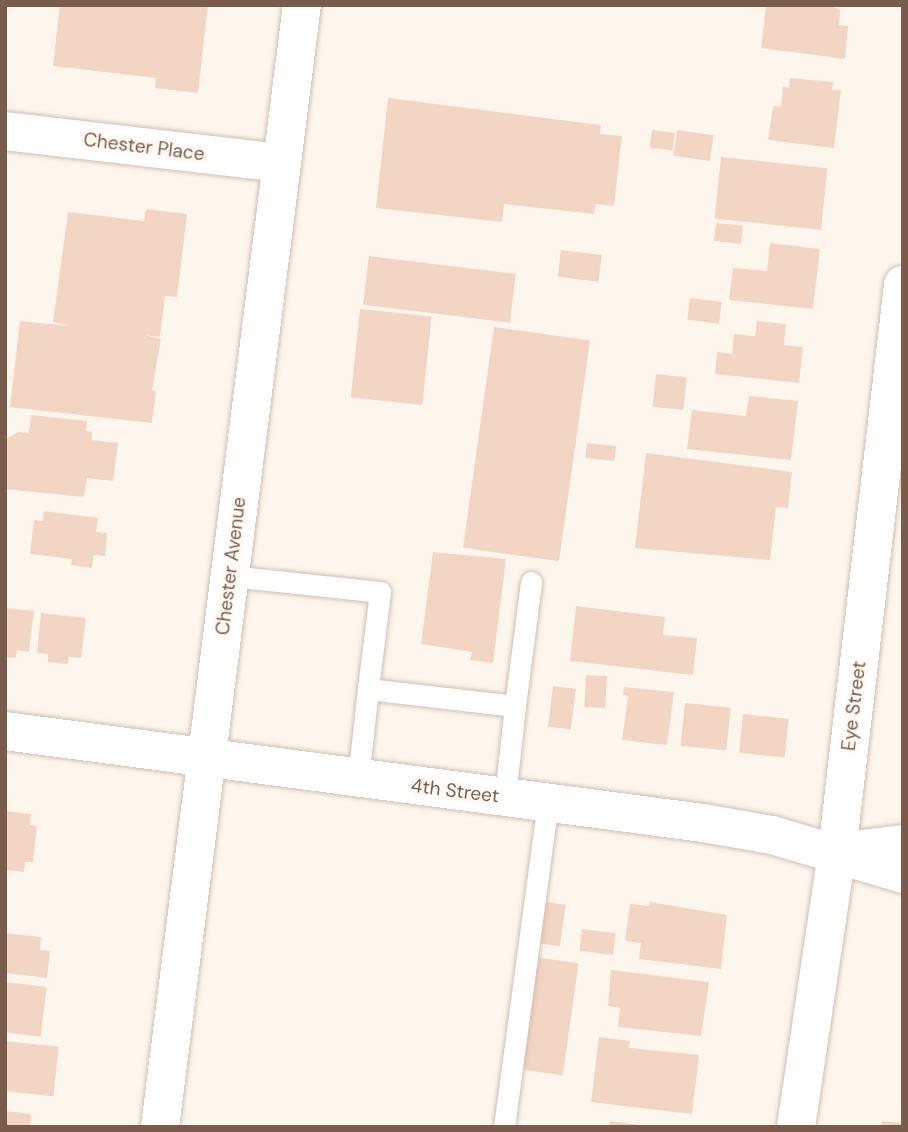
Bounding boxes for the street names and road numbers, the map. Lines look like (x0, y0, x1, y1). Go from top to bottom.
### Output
street label: Chester Place (82, 128, 206, 166)
street label: Chester Avenue (211, 496, 251, 636)
street label: Eye Street (837, 660, 871, 752)
street label: 4th Street (410, 774, 500, 808)

